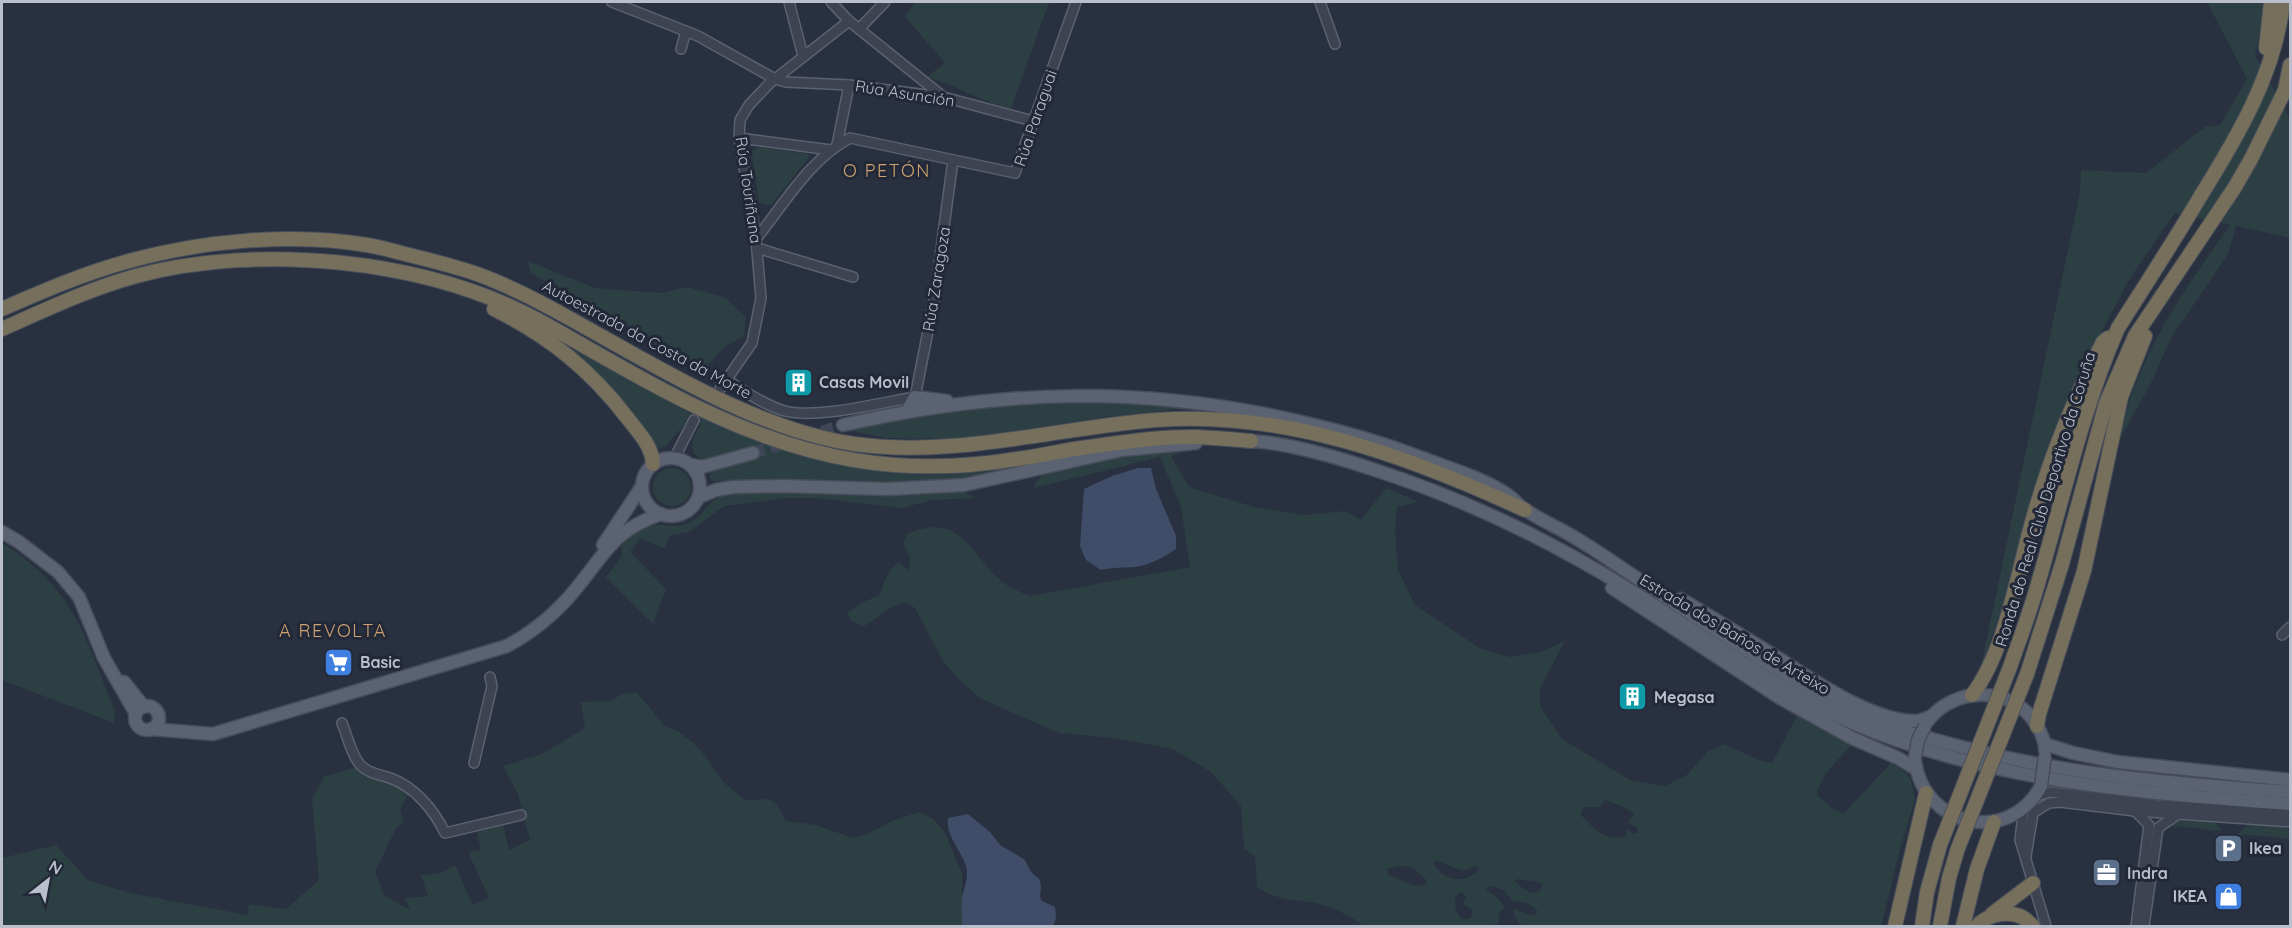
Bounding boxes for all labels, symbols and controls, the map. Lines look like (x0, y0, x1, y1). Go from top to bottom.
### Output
street label: Rúa Paraguai (1009, 67, 1061, 169)
street label: Rúa Asunción (854, 75, 956, 111)
street label: Rúa Touriñana (732, 135, 766, 245)
district label: O PETÓN (843, 159, 931, 182)
street label: Rúa Zaragoza (918, 225, 954, 333)
street label: Autoestrada da Costa da Morte (539, 275, 755, 403)
street label: Ronda do Real Club Deportivo da Coruña (1991, 349, 2099, 649)
building icon: Casas Movil (782, 366, 814, 398)
place label: Casas Movil (819, 372, 909, 392)
street label: Estrada dos Baños de Arteixo (1636, 569, 1834, 699)
district label: A REVOLTA (279, 619, 387, 642)
supermarket icon: Basic (323, 646, 355, 678)
place label: Basic (360, 652, 400, 672)
building icon: Megasa (1617, 681, 1649, 713)
place label: Megasa (1654, 687, 1715, 707)
parking icon: Ikea (2212, 832, 2244, 864)
place label: Ikea (2249, 838, 2282, 858)
north arrow (18, 850, 78, 910)
text: N (46, 856, 66, 879)
office icon: Indra (2090, 857, 2122, 889)
place label: Indra (2127, 863, 2168, 883)
shop icon: IKEA (2212, 880, 2244, 912)
place label: IKEA (2173, 886, 2208, 906)

